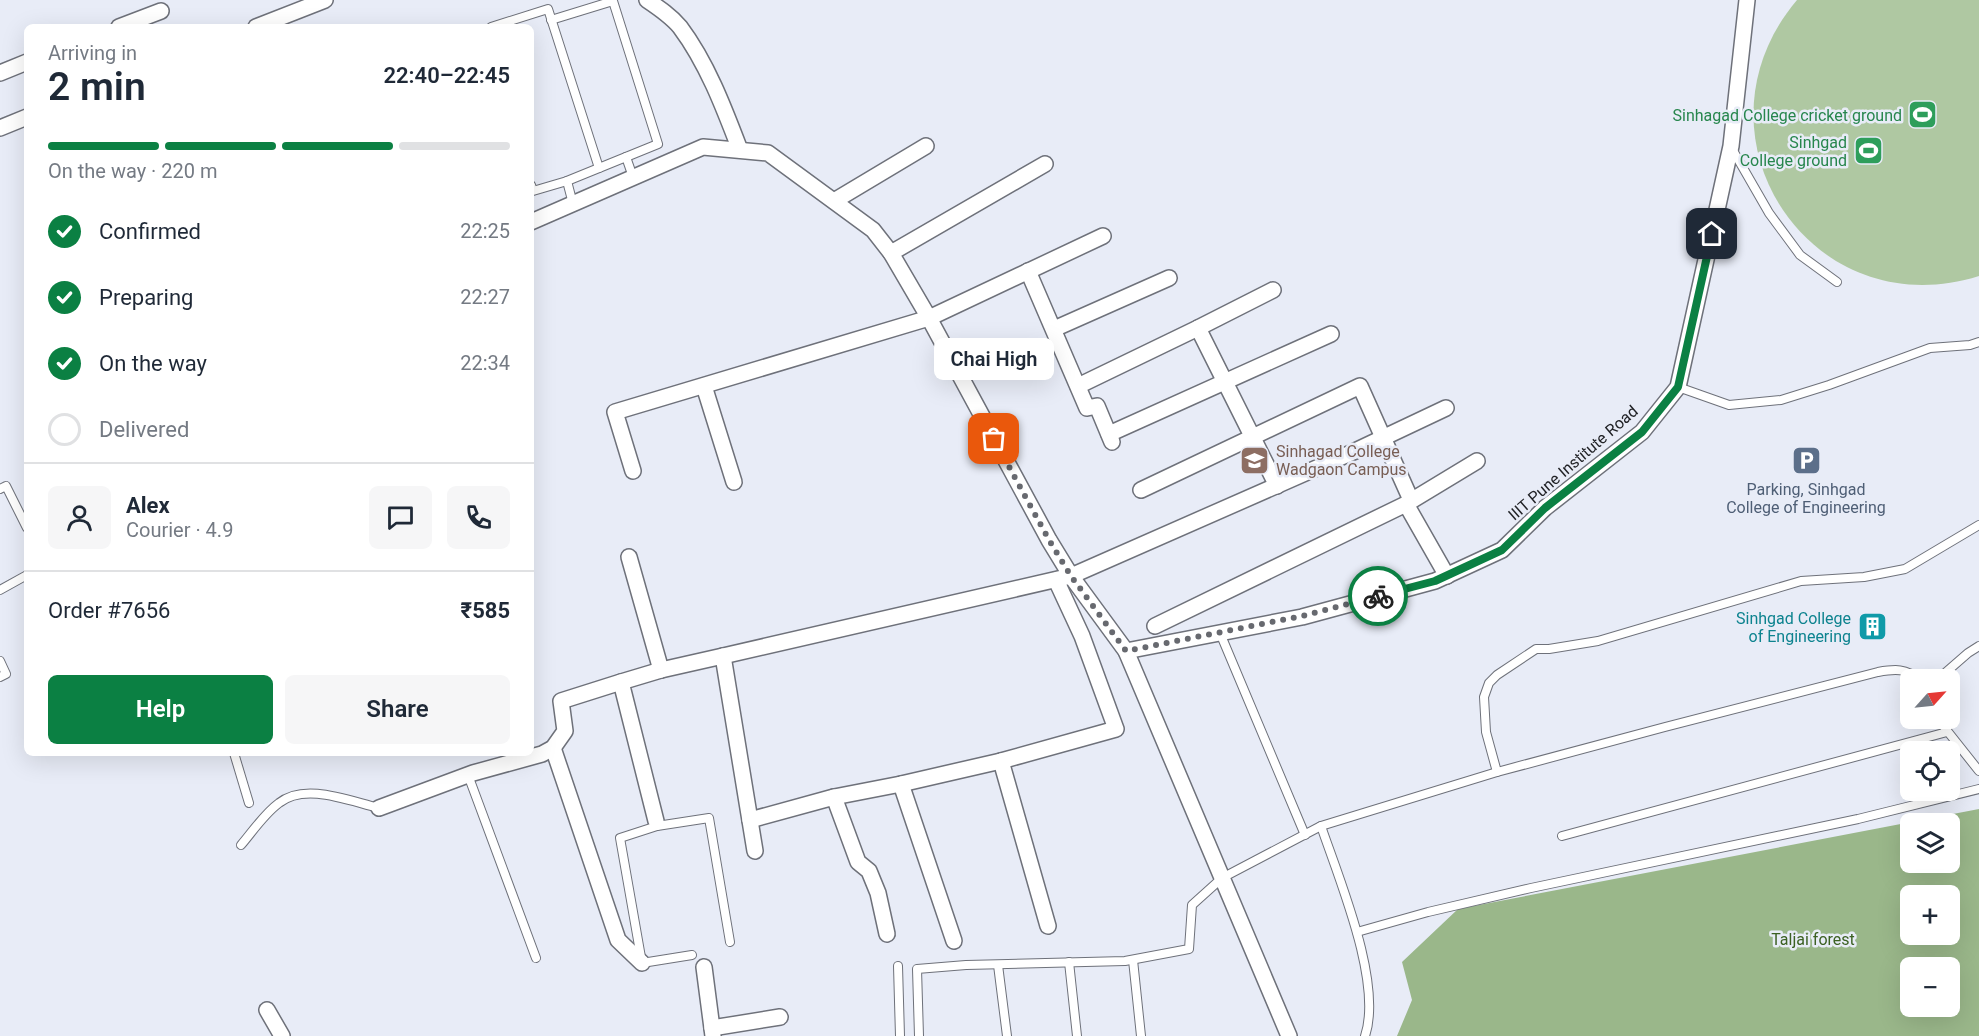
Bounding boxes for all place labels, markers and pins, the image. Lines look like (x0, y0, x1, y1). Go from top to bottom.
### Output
sports icon: Sinhagad College cricket ground (1907, 99, 1939, 131)
place label: Sinhagad College cricket ground (1673, 106, 1902, 125)
place label: Sinhgad College ground (1740, 133, 1847, 170)
sports icon: Sinhgad College ground (1852, 135, 1884, 167)
pin (1686, 208, 1737, 259)
callout: Chai High (934, 337, 1054, 379)
pin (968, 413, 1019, 464)
place label: Sinhagad College Wadgaon Campus (1276, 442, 1407, 479)
school or university icon: Sinhagad College Wadgaon Campus (1239, 444, 1271, 476)
parking icon: Parking, Sinhgad College of Engineering (1790, 445, 1822, 477)
place label: Parking, Sinhgad College of Engineering (1726, 480, 1886, 517)
place label: Sinhgad College of Engineering (1736, 609, 1851, 646)
building icon: Sinhgad College of Engineering (1856, 611, 1888, 643)

